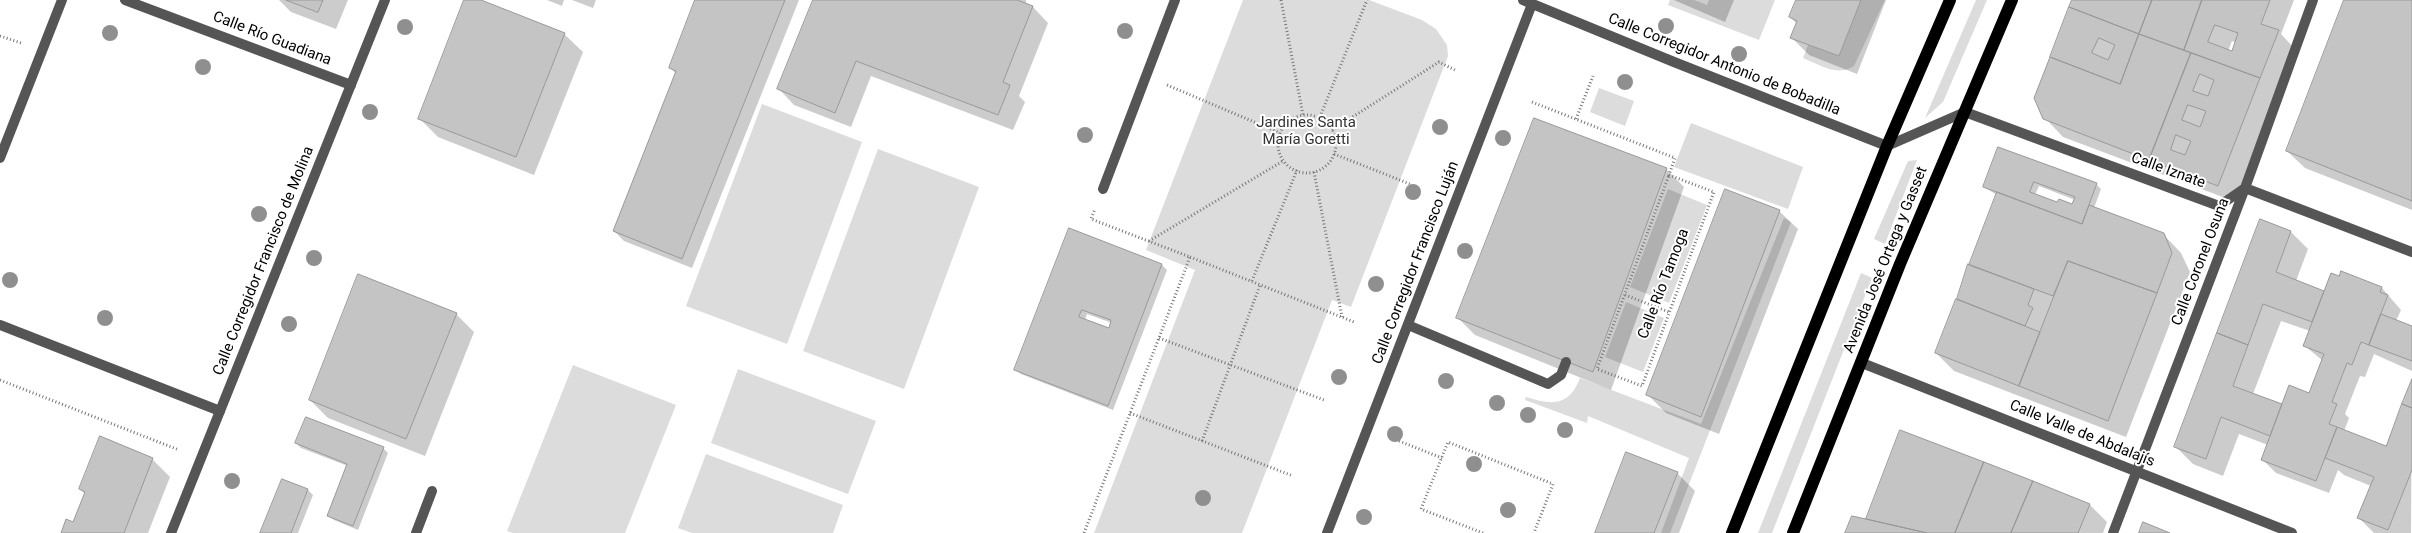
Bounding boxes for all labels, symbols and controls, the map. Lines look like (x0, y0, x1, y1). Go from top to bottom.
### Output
street label: Calle Río Guadiana (210, 8, 334, 70)
street label: Calle Corregidor Antonio de Bobadilla (1605, 10, 1843, 120)
park label: Jardines Santa María Goretti (1256, 114, 1356, 149)
street label: Calle Corregidor Francisco de Molina (210, 144, 318, 378)
street label: Calle Iznate (2128, 149, 2208, 193)
street label: Calle Corregidor Francisco Luján (1369, 159, 1463, 367)
street label: Avenida José Ortega y Gasset (1840, 164, 1932, 356)
street label: Calle Coronel Osuna (2168, 196, 2234, 328)
street label: Calle Río Tamoga (1635, 226, 1693, 342)
street label: Calle Valle de Abdalajís (2007, 397, 2157, 471)

